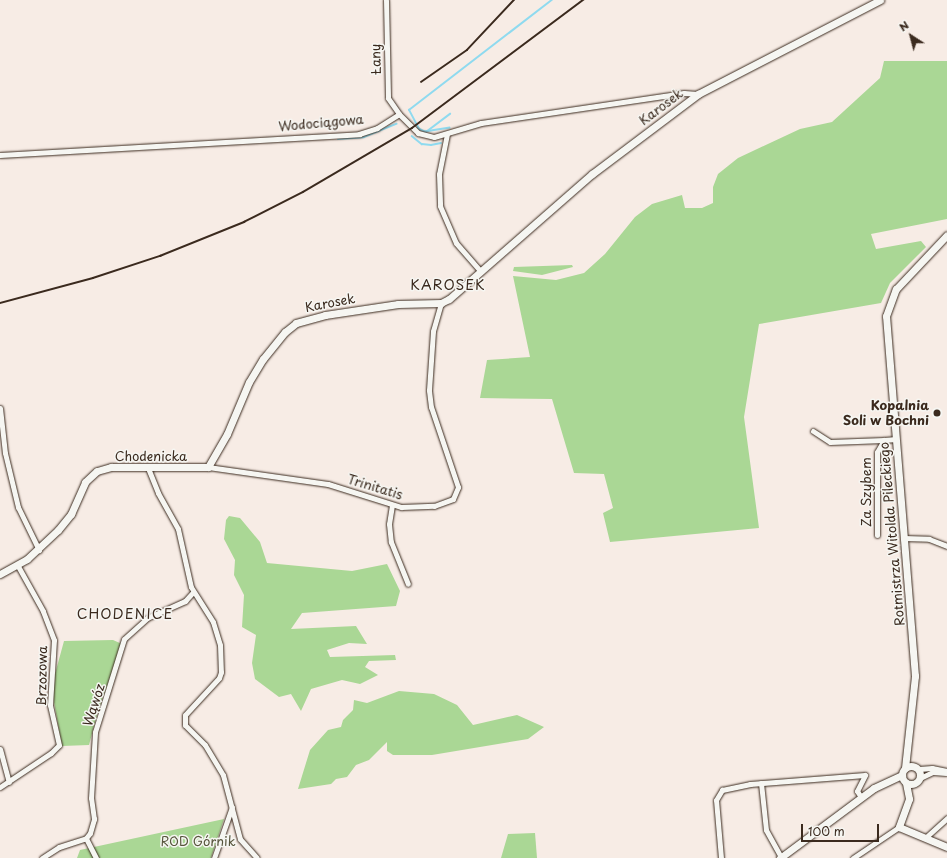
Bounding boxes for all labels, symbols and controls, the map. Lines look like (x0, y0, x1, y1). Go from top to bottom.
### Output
north arrow (891, 16, 931, 56)
text: N (895, 16, 912, 35)
street label: Łany (368, 43, 384, 75)
street label: Karosek (636, 86, 686, 128)
street label: Wodociągowa (278, 112, 364, 134)
district label: KAROSEK (411, 277, 485, 293)
street label: Karosek (304, 291, 356, 315)
place label: Kopalnia Soli w Bochni (842, 398, 929, 429)
marker: Kopalnia Soli w Bochni (932, 408, 942, 418)
street label: Rotmistrza Witolda Pileckiego (876, 441, 908, 627)
street label: Chodenicka (115, 448, 187, 464)
street label: Za Szybem (858, 457, 874, 527)
street label: Trinitatis (345, 471, 405, 503)
district label: CHODENICE (77, 606, 173, 622)
street label: Brzozowa (34, 646, 50, 706)
street label: Wąwóz (80, 682, 108, 728)
scale bar (803, 816, 881, 842)
text: 100 m (808, 822, 845, 840)
park label: ROD Górnik (159, 833, 237, 849)

